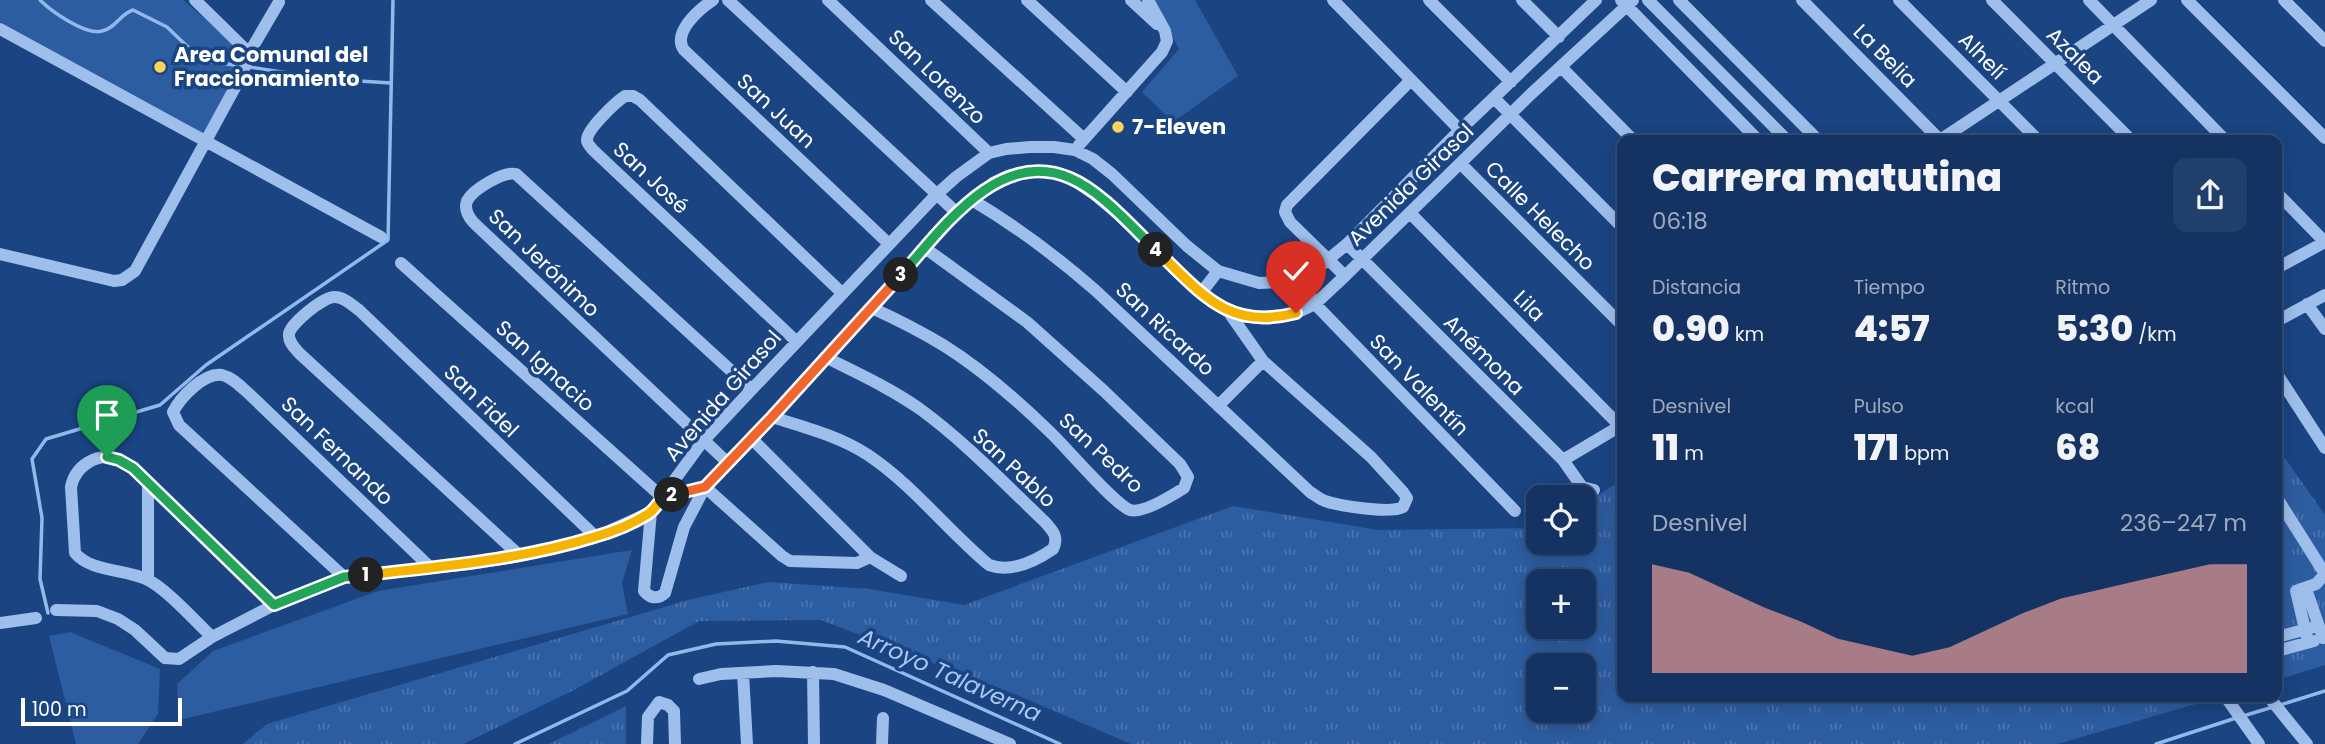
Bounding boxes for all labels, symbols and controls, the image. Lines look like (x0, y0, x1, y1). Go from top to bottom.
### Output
street label: La Belia (1847, 17, 1924, 94)
street label: Azalea (2040, 21, 2110, 91)
street label: San Lorenzo (882, 23, 993, 131)
street label: Alhelí (1952, 26, 2012, 86)
place label: Area Comunal del Fraccionamiento (174, 40, 368, 93)
marker: Area Comunal del Fraccionamiento (152, 59, 168, 75)
street label: San Juan (731, 67, 822, 155)
place label: 7-Eleven (1132, 112, 1226, 141)
street label: Avenida Girasol (1341, 117, 1480, 252)
marker: 7-Eleven (1110, 119, 1126, 135)
street label: San José (607, 135, 696, 220)
text: Carrera matutina (1652, 151, 2002, 204)
street label: Calle Helecho (1479, 154, 1602, 277)
button: share (2173, 158, 2247, 232)
street label: San Jerónimo (482, 202, 606, 323)
text: 06:18 (1652, 205, 1708, 237)
pin: 4 (1138, 232, 1174, 268)
text: 4 (1149, 236, 1162, 263)
pin (1266, 241, 1326, 313)
icon: check (1277, 252, 1315, 290)
pin: 3 (884, 258, 918, 292)
text: 3 (895, 261, 906, 288)
text: Distancia (1652, 274, 1741, 301)
text: Tiempo (1854, 274, 1925, 301)
text: Ritmo (2055, 274, 2110, 301)
street label: San Ricardo (1109, 275, 1221, 382)
street label: Lila (1507, 284, 1551, 328)
text: 0.90 (1652, 304, 1730, 353)
text: 4:57 (1854, 304, 1930, 353)
text: 5:30 (2055, 304, 2133, 353)
street label: Anémona (1438, 308, 1531, 401)
street label: San Ignacio (490, 313, 601, 418)
text: km (1730, 321, 1764, 348)
text: /km (2133, 321, 2177, 348)
street label: Avenida Girasol (658, 324, 788, 467)
street label: San Valentín (1363, 327, 1476, 442)
street label: San Fidel (438, 358, 525, 444)
pin (77, 385, 137, 457)
street label: San Fernando (275, 390, 400, 512)
text: Desnivel (1652, 393, 1731, 420)
text: Pulso (1854, 393, 1904, 420)
text: kcal (2055, 393, 2094, 420)
icon: arrive (88, 396, 126, 434)
street label: San Pedro (1053, 406, 1150, 499)
street label: San Pablo (966, 421, 1063, 514)
text: 11 (1652, 423, 1679, 472)
text: 171 (1854, 423, 1899, 472)
text: 68 (2055, 423, 2100, 472)
text: m (1679, 440, 1704, 467)
text: bpm (1899, 440, 1949, 467)
pin: 2 (654, 477, 690, 512)
text: 2 (666, 481, 677, 508)
map controls (1526, 485, 1596, 723)
button: locate (1526, 485, 1596, 555)
text: Desnivel (1652, 507, 1748, 539)
text: 236–247 m (2120, 507, 2247, 539)
pin: 1 (348, 558, 384, 592)
text: 1 (362, 561, 369, 588)
button: + (1526, 569, 1596, 639)
water label: Arroyo Talaverna (853, 620, 1047, 730)
button: − (1526, 653, 1596, 723)
scale bar (21, 695, 182, 727)
text: 100 m (32, 696, 87, 723)

